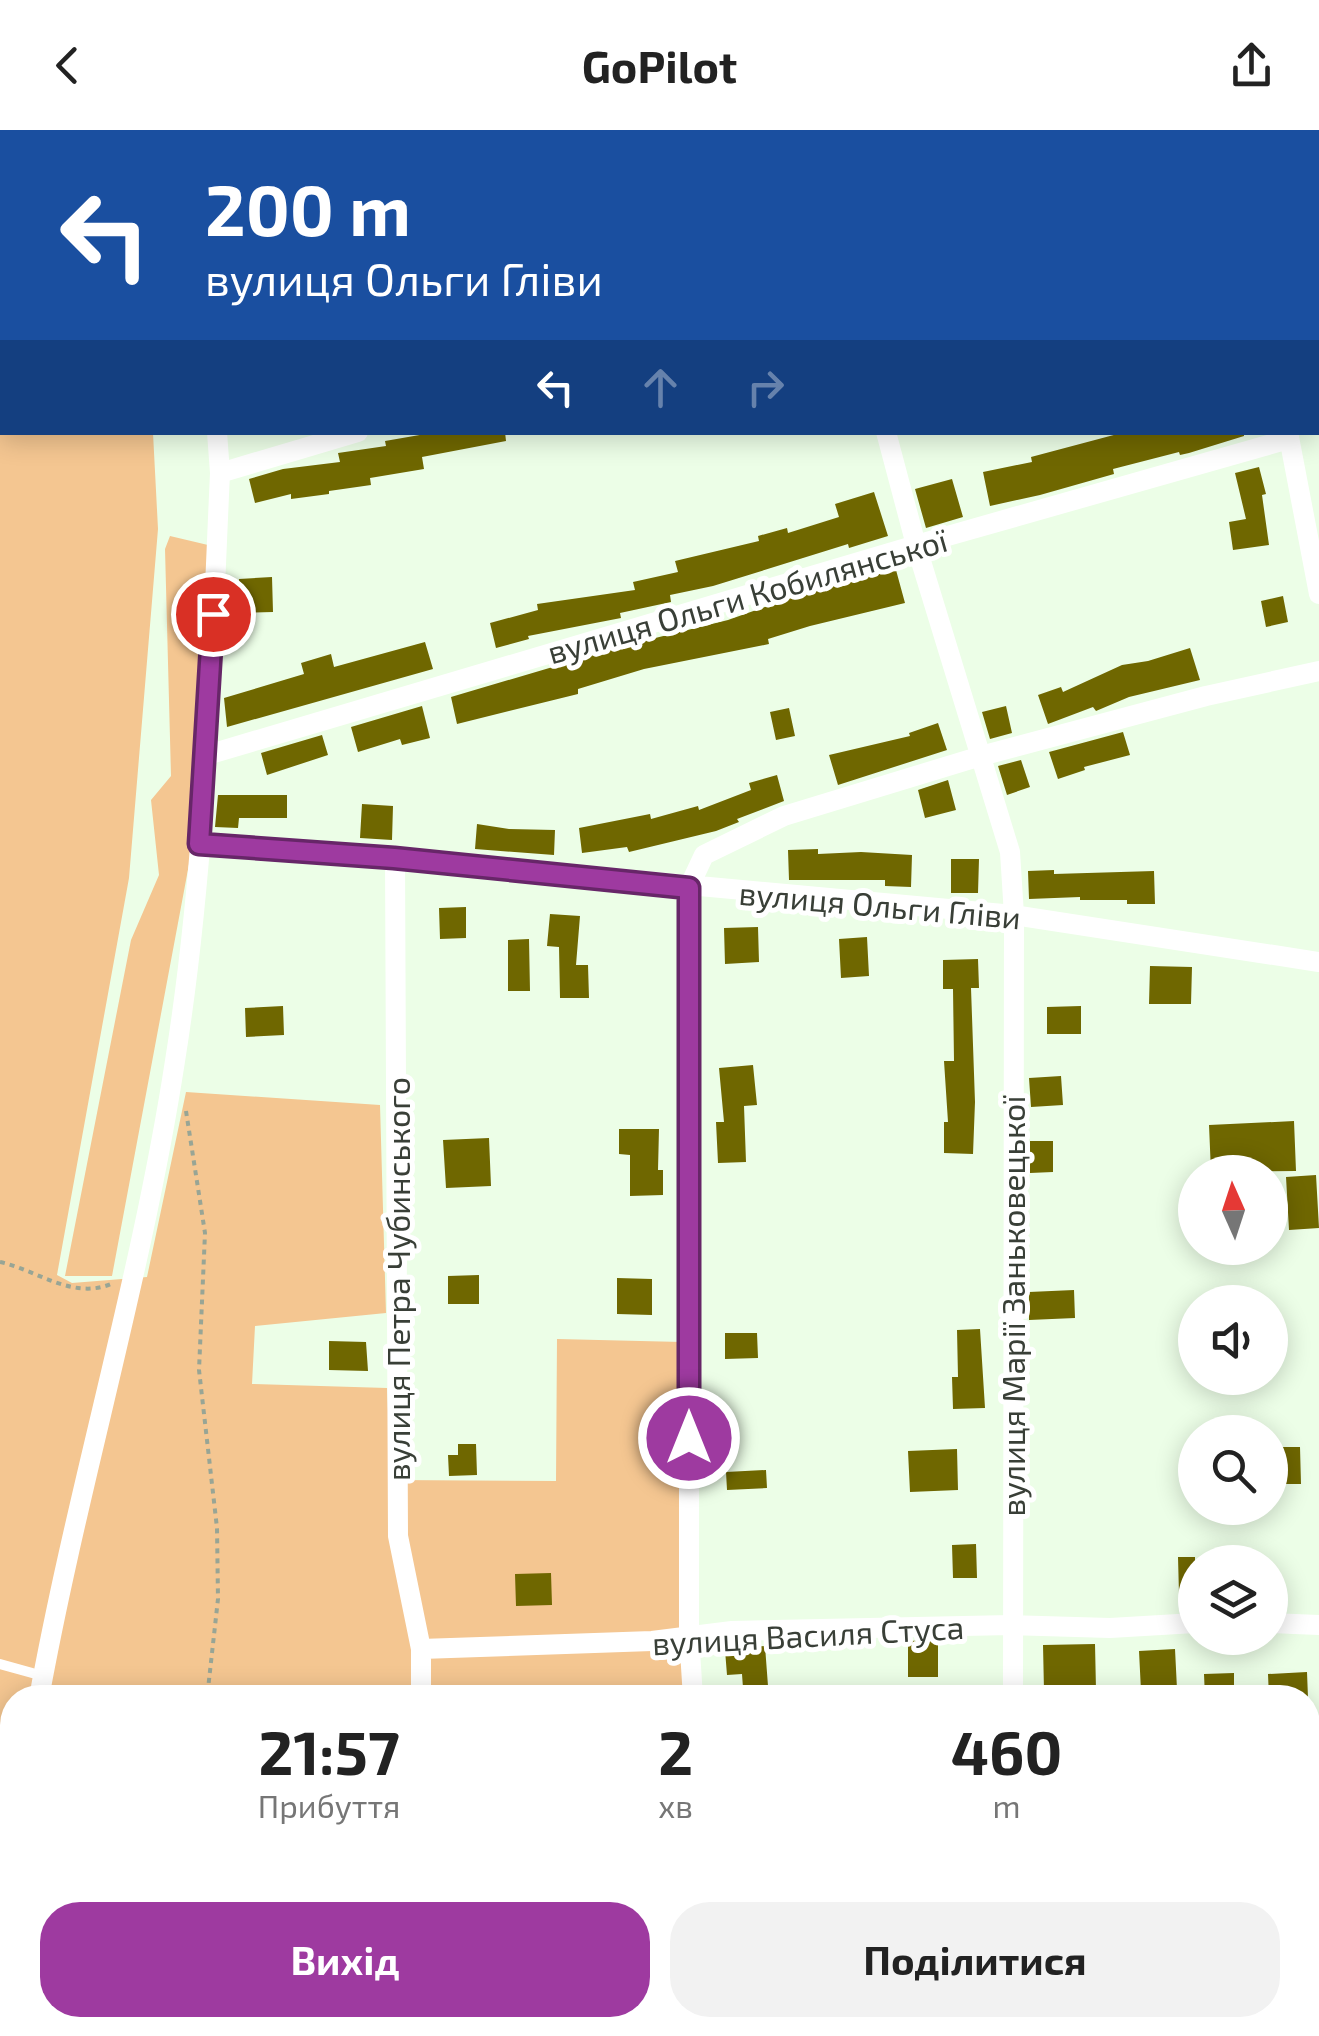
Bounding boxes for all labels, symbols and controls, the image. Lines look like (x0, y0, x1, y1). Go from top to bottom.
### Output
icon: back (40, 38, 95, 93)
text: GoPilot (582, 38, 737, 92)
icon: share (1224, 38, 1279, 93)
text: 200 m (205, 166, 411, 250)
icon: left (40, 170, 170, 300)
text: вулиця Ольги Гліви (205, 251, 603, 305)
icon: left (528, 360, 583, 415)
icon: ahead (633, 360, 688, 415)
icon: right (738, 360, 793, 415)
street label: вулиця Ольги Кобилянської (543, 519, 952, 671)
pin (171, 572, 256, 657)
icon: arrive (186, 587, 241, 642)
street label: вулиця Ольги Гліви (737, 873, 1023, 936)
street label: вулиця Петра Чубинського (378, 1077, 417, 1481)
street label: вулиця Марії Заньковецької (993, 1095, 1032, 1516)
north arrow (1178, 1155, 1288, 1265)
map controls (1178, 1155, 1288, 1655)
button: sound (1178, 1285, 1288, 1395)
position arrow (637, 1386, 741, 1490)
button: search (1178, 1415, 1288, 1525)
button: layers (1178, 1545, 1288, 1655)
street label: вулиця Василя Стуса (651, 1607, 965, 1662)
text: 21:57 (259, 1715, 400, 1787)
text: 2 (658, 1715, 693, 1787)
text: 460 (951, 1715, 1062, 1787)
text: Прибуття (258, 1786, 400, 1824)
text: хв (658, 1786, 693, 1824)
text: m (993, 1786, 1021, 1824)
button: Вихід (40, 1902, 650, 2017)
button: Поділитися (670, 1902, 1280, 2017)

